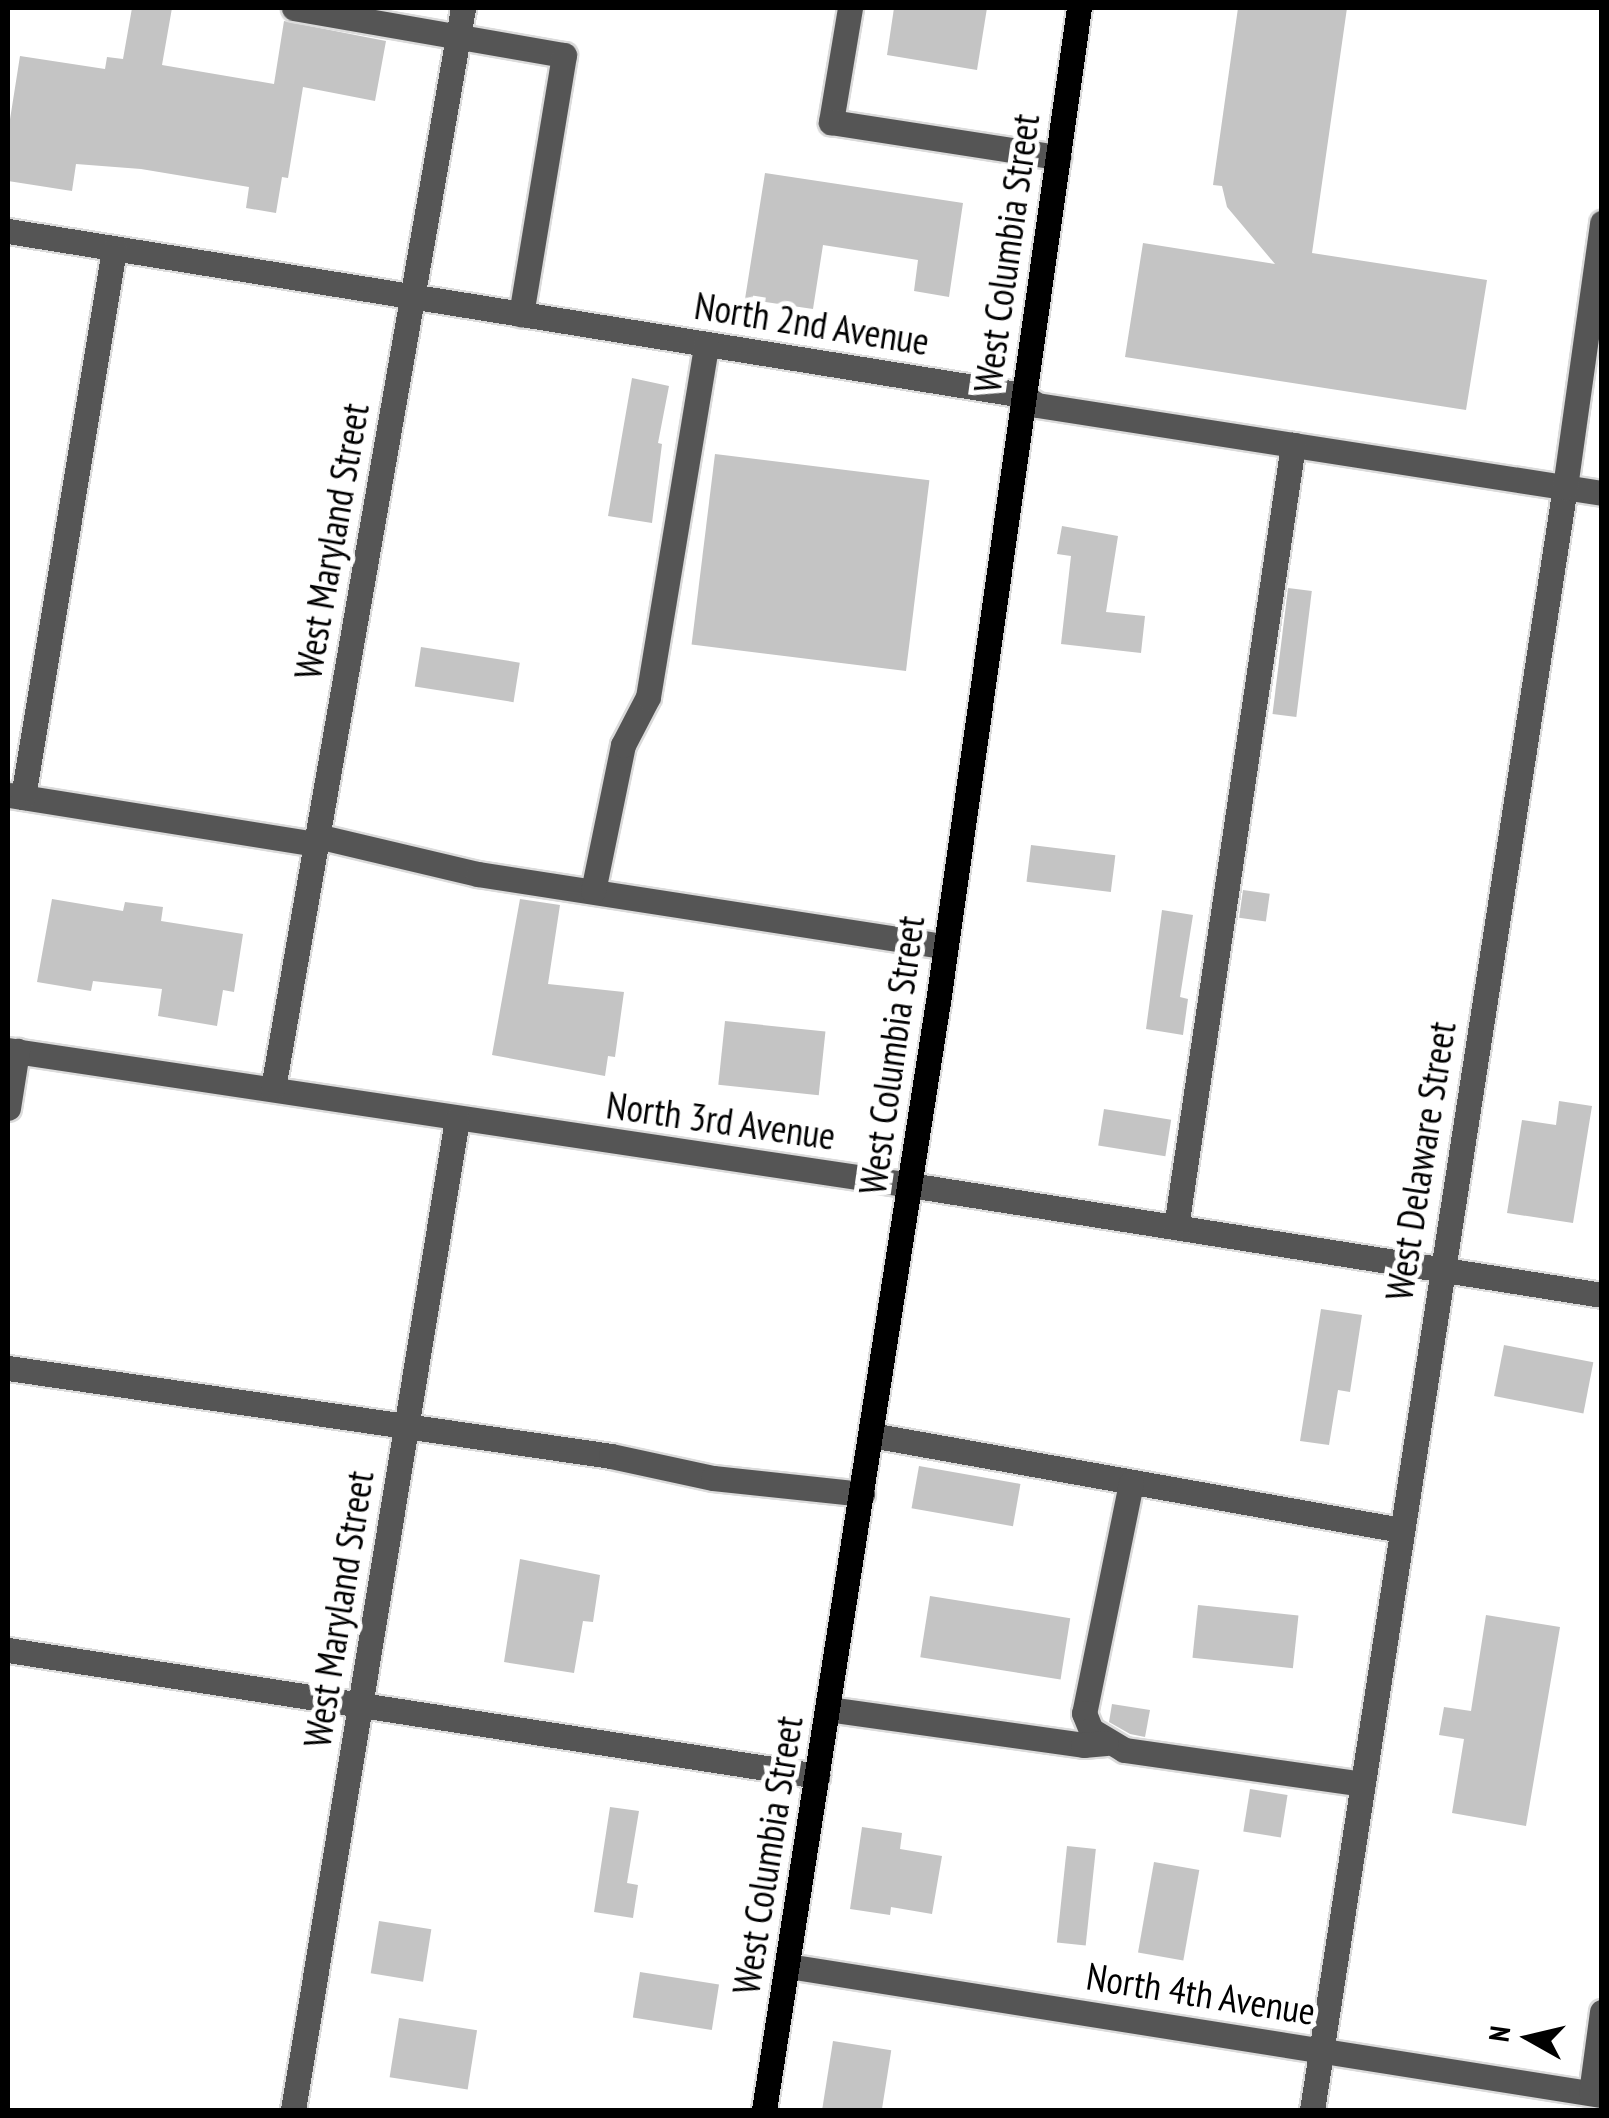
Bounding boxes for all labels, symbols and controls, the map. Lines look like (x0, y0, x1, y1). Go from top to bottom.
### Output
street label: West Columbia Street (964, 111, 1048, 395)
street label: North 2nd Avenue (691, 282, 933, 364)
street label: West Maryland Street (284, 400, 378, 682)
street label: West Columbia Street (849, 913, 933, 1197)
street label: West Delaware Street (1375, 1018, 1465, 1304)
street label: North 3rd Avenue (603, 1081, 839, 1159)
street label: West Maryland Street (294, 1468, 382, 1750)
street label: West Columbia Street (723, 1713, 811, 1997)
street label: North 4th Avenue (1083, 1952, 1319, 2034)
north arrow (1479, 1988, 1579, 2088)
text: N (1479, 2024, 1518, 2044)

